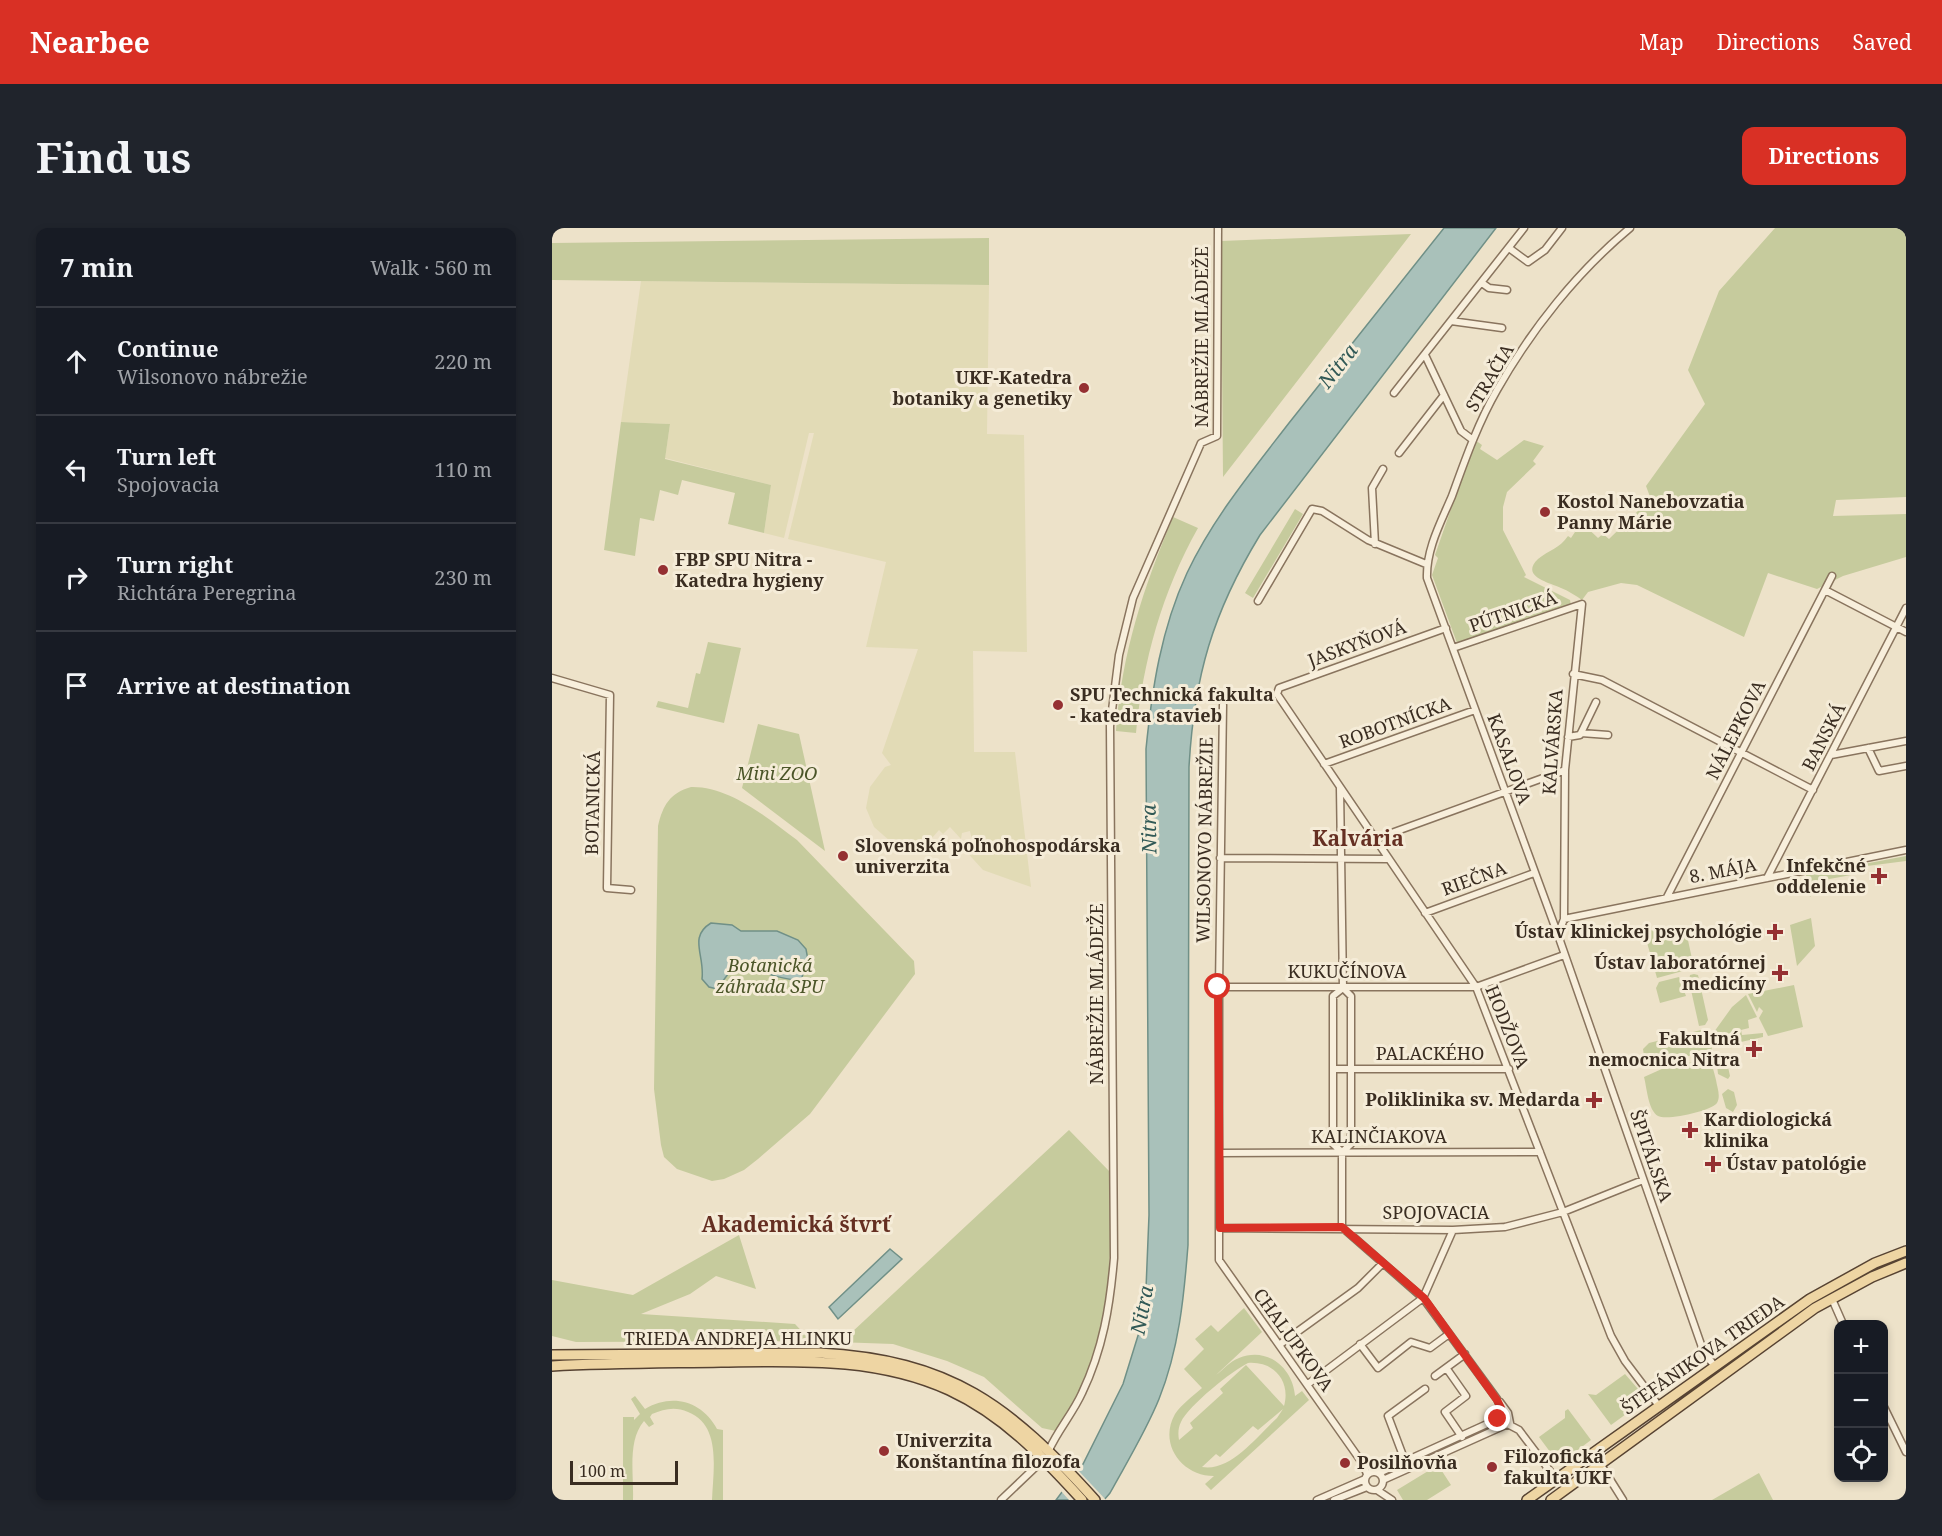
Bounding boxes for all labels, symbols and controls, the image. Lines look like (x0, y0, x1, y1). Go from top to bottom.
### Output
text: Nearbee (30, 23, 150, 61)
text: Map (1639, 28, 1684, 56)
text: Directions (1717, 28, 1819, 56)
text: Saved (1852, 28, 1912, 56)
button: Directions (1742, 127, 1906, 185)
text: Find us (36, 128, 191, 185)
street label: NÁBREŽIE MLÁDEŽE (1189, 246, 1213, 428)
text: 7 min (60, 249, 134, 285)
text: Walk · 560 m (370, 254, 492, 281)
text: Continue (117, 333, 219, 363)
water label: Nitra (1311, 338, 1364, 394)
street label: STRAČIA (1460, 339, 1519, 416)
icon: ahead (60, 345, 93, 378)
text: 220 m (434, 348, 492, 375)
text: Wilsonovo nábrežie (117, 363, 308, 390)
place label: UKF-Katedra botaniky a genetiky (893, 365, 1073, 410)
marker: UKF-Katedra botaniky a genetiky (1077, 381, 1091, 395)
text: Turn left (117, 441, 216, 471)
icon: left (60, 453, 93, 486)
text: 110 m (434, 456, 492, 483)
text: Spojovacia (117, 471, 220, 498)
place label: Kostol Nanebovzatia Panny Márie (1557, 489, 1745, 534)
marker: Kostol Nanebovzatia Panny Márie (1538, 505, 1552, 519)
place label: FBP SPU Nitra - Katedra hygieny (675, 547, 824, 592)
text: Turn right (117, 549, 233, 579)
icon: right (60, 561, 93, 594)
marker: FBP SPU Nitra - Katedra hygieny (656, 563, 670, 577)
text: 230 m (434, 564, 492, 591)
text: Richtára Peregrina (117, 579, 296, 606)
street label: PÚTNICKÁ (1466, 585, 1560, 637)
street label: JASKYŇOVÁ (1303, 614, 1409, 672)
icon: arrive (60, 669, 93, 702)
text: Arrive at destination (117, 670, 351, 700)
street label: NÁLEPKOVA (1700, 676, 1771, 783)
place label: SPU Technická fakulta - katedra stavieb (1070, 682, 1274, 727)
street label: KALVÁRSKA (1536, 688, 1568, 796)
street label: ROBOTNÍCKA (1335, 691, 1454, 753)
marker: SPU Technická fakulta - katedra stavieb (1051, 698, 1065, 712)
street label: BANSKÁ (1796, 698, 1850, 774)
street label: KASALOVA (1482, 710, 1538, 808)
street label: WILSONOVO NÁBREŽIE (1190, 737, 1218, 943)
street label: BOTANICKÁ (579, 750, 605, 855)
park label: Mini ZOO (736, 761, 817, 785)
water label: Nitra (1135, 804, 1162, 855)
district label: Kalvária (1312, 824, 1404, 852)
place label: Slovenská poľnohospodárska univerzita (855, 833, 1121, 878)
marker: Slovenská poľnohospodárska univerzita (836, 849, 850, 863)
street label: 8. MÁJA (1687, 852, 1759, 888)
place label: Infekčné oddelenie (1776, 853, 1866, 898)
street label: RIEČNA (1438, 855, 1510, 901)
marker: Infekčné oddelenie (1870, 867, 1888, 885)
street label: NÁBREŽIE MLÁDEŽE (1084, 903, 1108, 1085)
place label: Ústav klinickej psychológie (1515, 919, 1762, 943)
marker: Ústav klinickej psychológie (1766, 923, 1784, 941)
place label: Ústav laboratórnej medicíny (1594, 950, 1767, 995)
park label: Botanická záhrada SPU (715, 953, 826, 998)
street label: KUKUČÍNOVA (1288, 959, 1407, 983)
marker: Ústav laboratórnej medicíny (1771, 964, 1789, 982)
route start (1204, 973, 1230, 999)
street label: HODŽOVA (1480, 981, 1536, 1072)
place label: Fakultná nemocnica Nitra (1588, 1026, 1740, 1071)
marker: Fakultná nemocnica Nitra (1745, 1040, 1763, 1058)
street label: PALACKÉHO (1376, 1041, 1484, 1065)
place label: Poliklinika sv. Medarda (1365, 1087, 1580, 1111)
marker: Poliklinika sv. Medarda (1585, 1091, 1603, 1109)
street label: ŠPITÁLSKA (1625, 1106, 1679, 1205)
place label: Kardiologická klinika (1704, 1107, 1832, 1152)
marker: Kardiologická klinika (1681, 1121, 1699, 1139)
street label: KALINČIAKOVA (1311, 1124, 1447, 1148)
place label: Ústav patológie (1726, 1151, 1867, 1175)
marker: Ústav patológie (1704, 1155, 1722, 1173)
street label: SPOJOVACIA (1383, 1200, 1490, 1224)
district label: Akademická štvrť (702, 1210, 892, 1238)
water label: Nitra (1123, 1283, 1160, 1338)
street label: CHALUPKOVA (1248, 1283, 1339, 1396)
street label: ŠTEFÁNIKOVA TRIEDA (1616, 1289, 1789, 1419)
map controls (1834, 1320, 1888, 1482)
button: + (1834, 1320, 1888, 1374)
street label: TRIEDA ANDREJA HLINKU (624, 1326, 852, 1350)
button: − (1834, 1374, 1888, 1428)
route end (1484, 1405, 1510, 1431)
place label: Univerzita Konštantína filozofa (896, 1428, 1081, 1473)
button: locate (1834, 1428, 1888, 1482)
marker: Univerzita Konštantína filozofa (877, 1444, 891, 1458)
place label: Filozofická fakulta UKF (1504, 1444, 1613, 1489)
place label: Posilňovňa (1357, 1450, 1458, 1474)
marker: Posilňovňa (1338, 1456, 1352, 1470)
scale bar (570, 1458, 678, 1486)
text: 100 m (579, 1460, 625, 1482)
marker: Filozofická fakulta UKF (1485, 1460, 1499, 1474)

